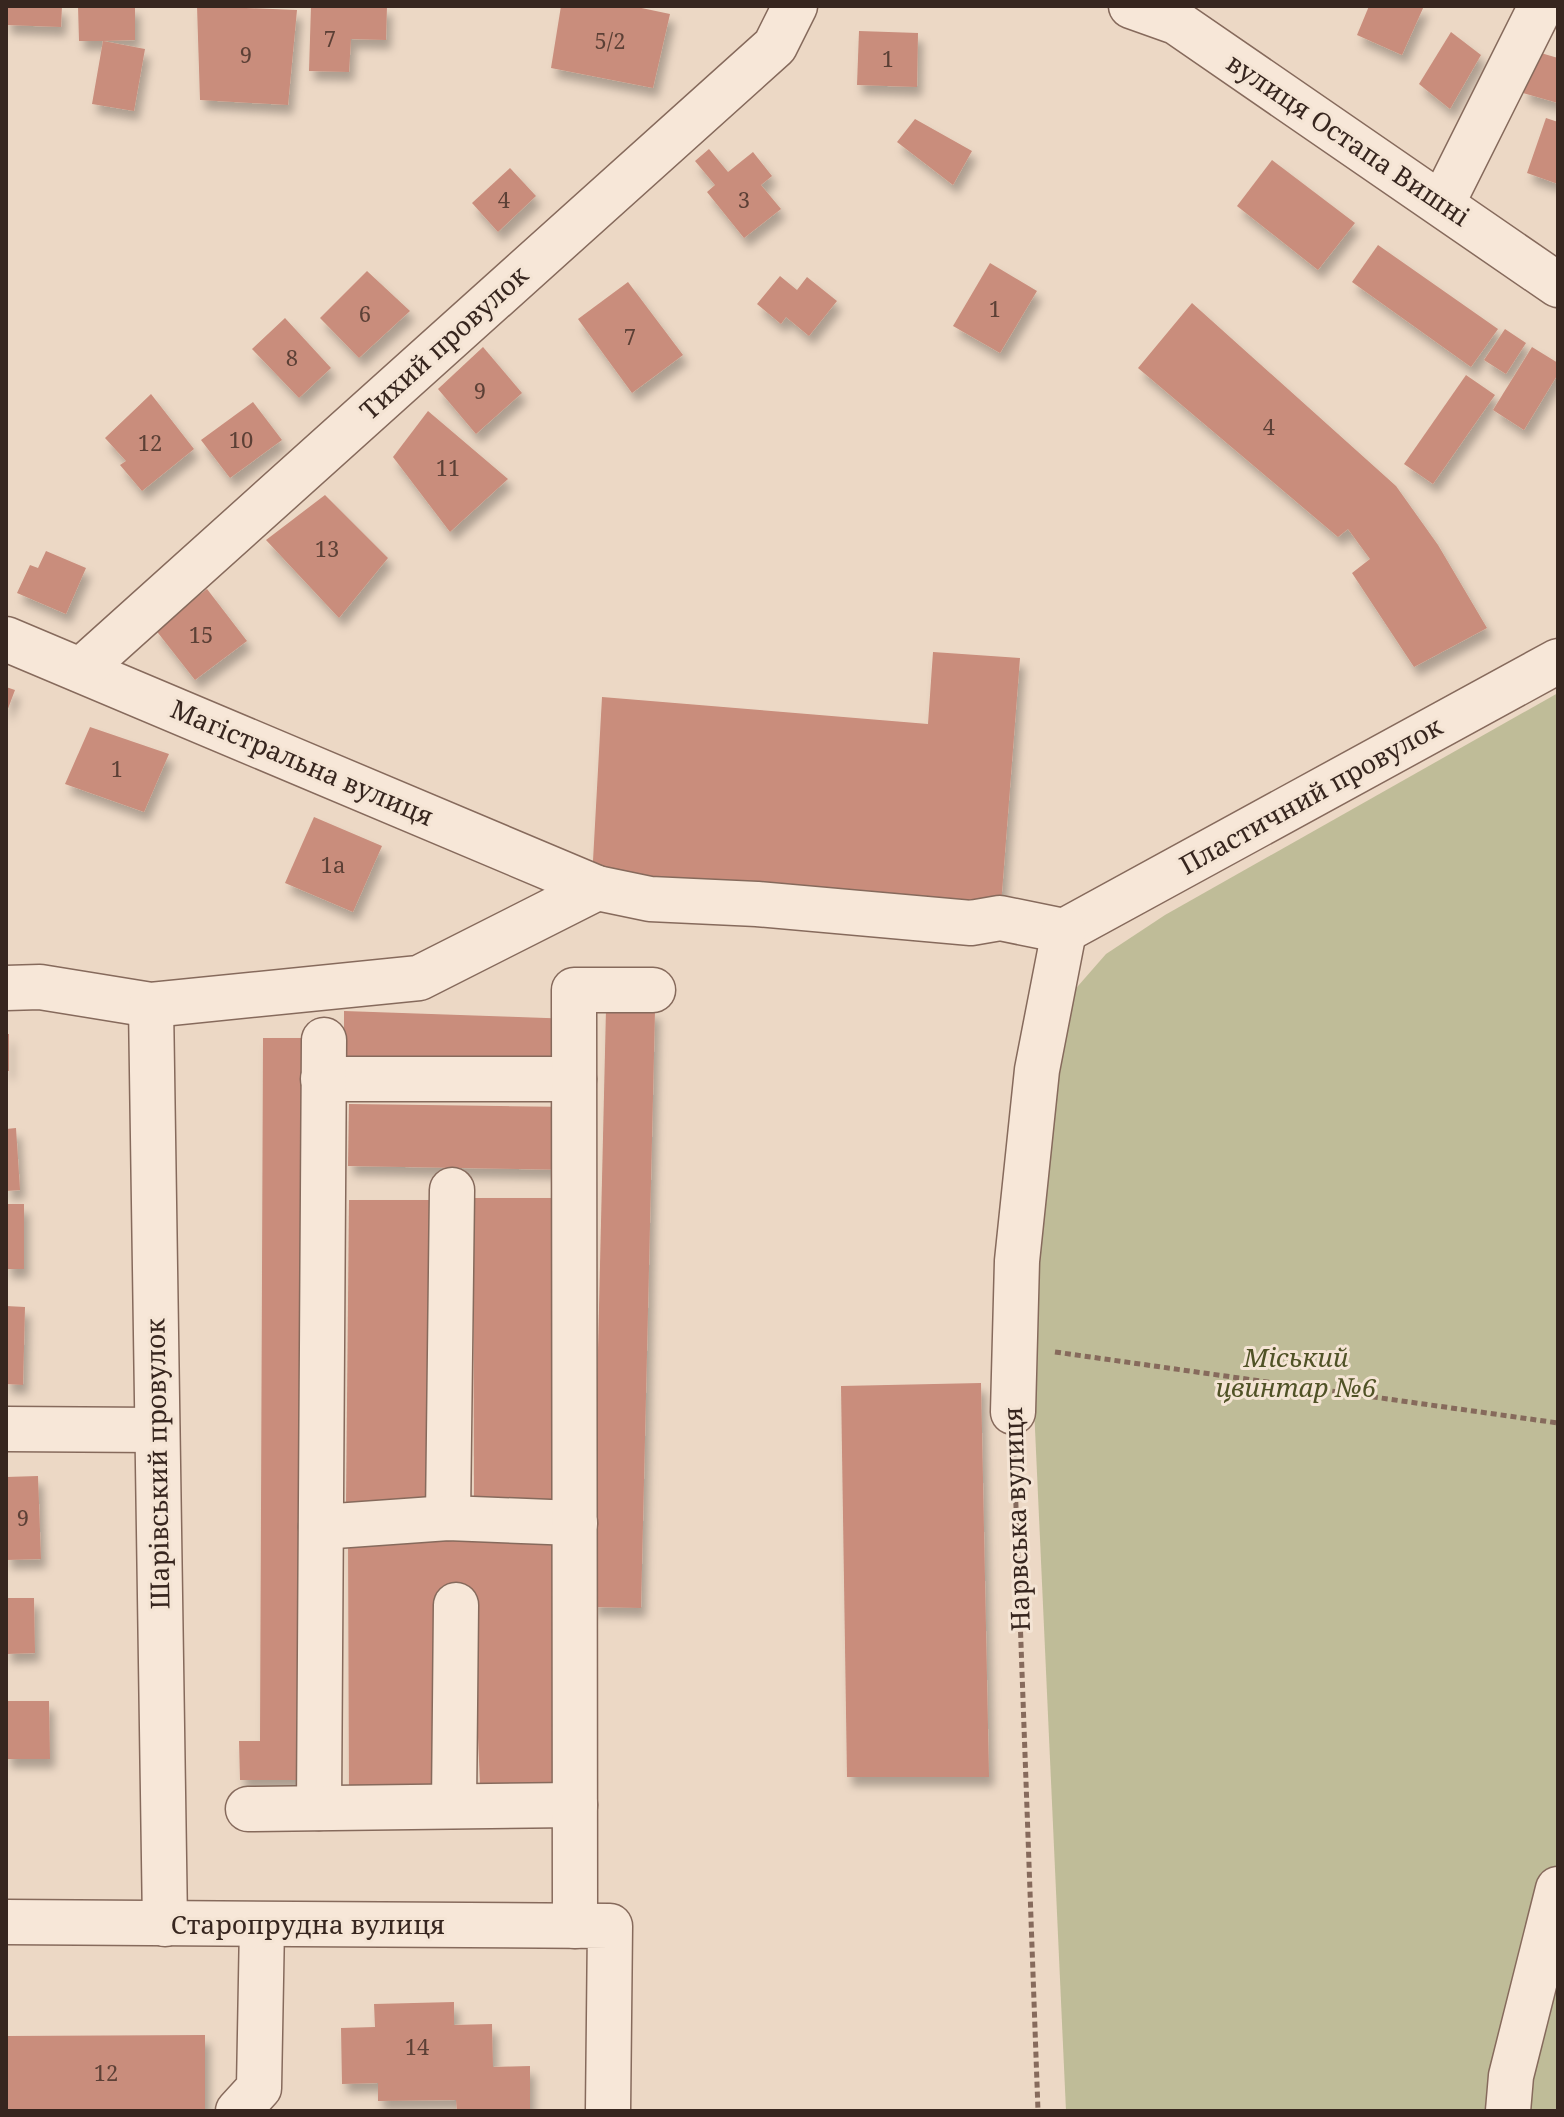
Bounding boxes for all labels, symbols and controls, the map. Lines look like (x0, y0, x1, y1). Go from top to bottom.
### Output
house number: 7 (324, 23, 336, 53)
house number: 5/2 (595, 25, 625, 55)
house number: 9 (240, 39, 252, 69)
house number: 1 (882, 43, 894, 73)
street label: вулиця Остапа Вишні (1220, 44, 1477, 234)
house number: 4 (498, 184, 510, 214)
house number: 3 (738, 184, 750, 214)
street label: Тихий провулок (351, 257, 536, 428)
house number: 1 (989, 293, 1001, 323)
house number: 6 (359, 298, 371, 328)
house number: 7 (624, 321, 636, 351)
house number: 8 (286, 342, 298, 372)
house number: 9 (474, 375, 486, 405)
house number: 4 (1263, 411, 1275, 441)
house number: 10 (229, 424, 253, 454)
house number: 12 (138, 427, 162, 457)
house number: 11 (436, 452, 460, 482)
house number: 13 (315, 533, 339, 563)
house number: 15 (189, 619, 213, 649)
street label: Магістральна вулиця (165, 690, 439, 834)
street label: Пластичний провулок (1173, 707, 1449, 882)
house number: 1 (111, 753, 123, 783)
house number: 1а (321, 849, 345, 879)
street label: Шарівський провулок (136, 1318, 178, 1610)
park label: Міський цвинтар №6 (1216, 1339, 1377, 1405)
street label: Нарвська вулиця (994, 1406, 1038, 1632)
house number: 9 (17, 1502, 29, 1532)
street label: Старопрудна вулиця (171, 1906, 445, 1942)
house number: 14 (405, 2031, 429, 2061)
house number: 12 (94, 2057, 118, 2087)

